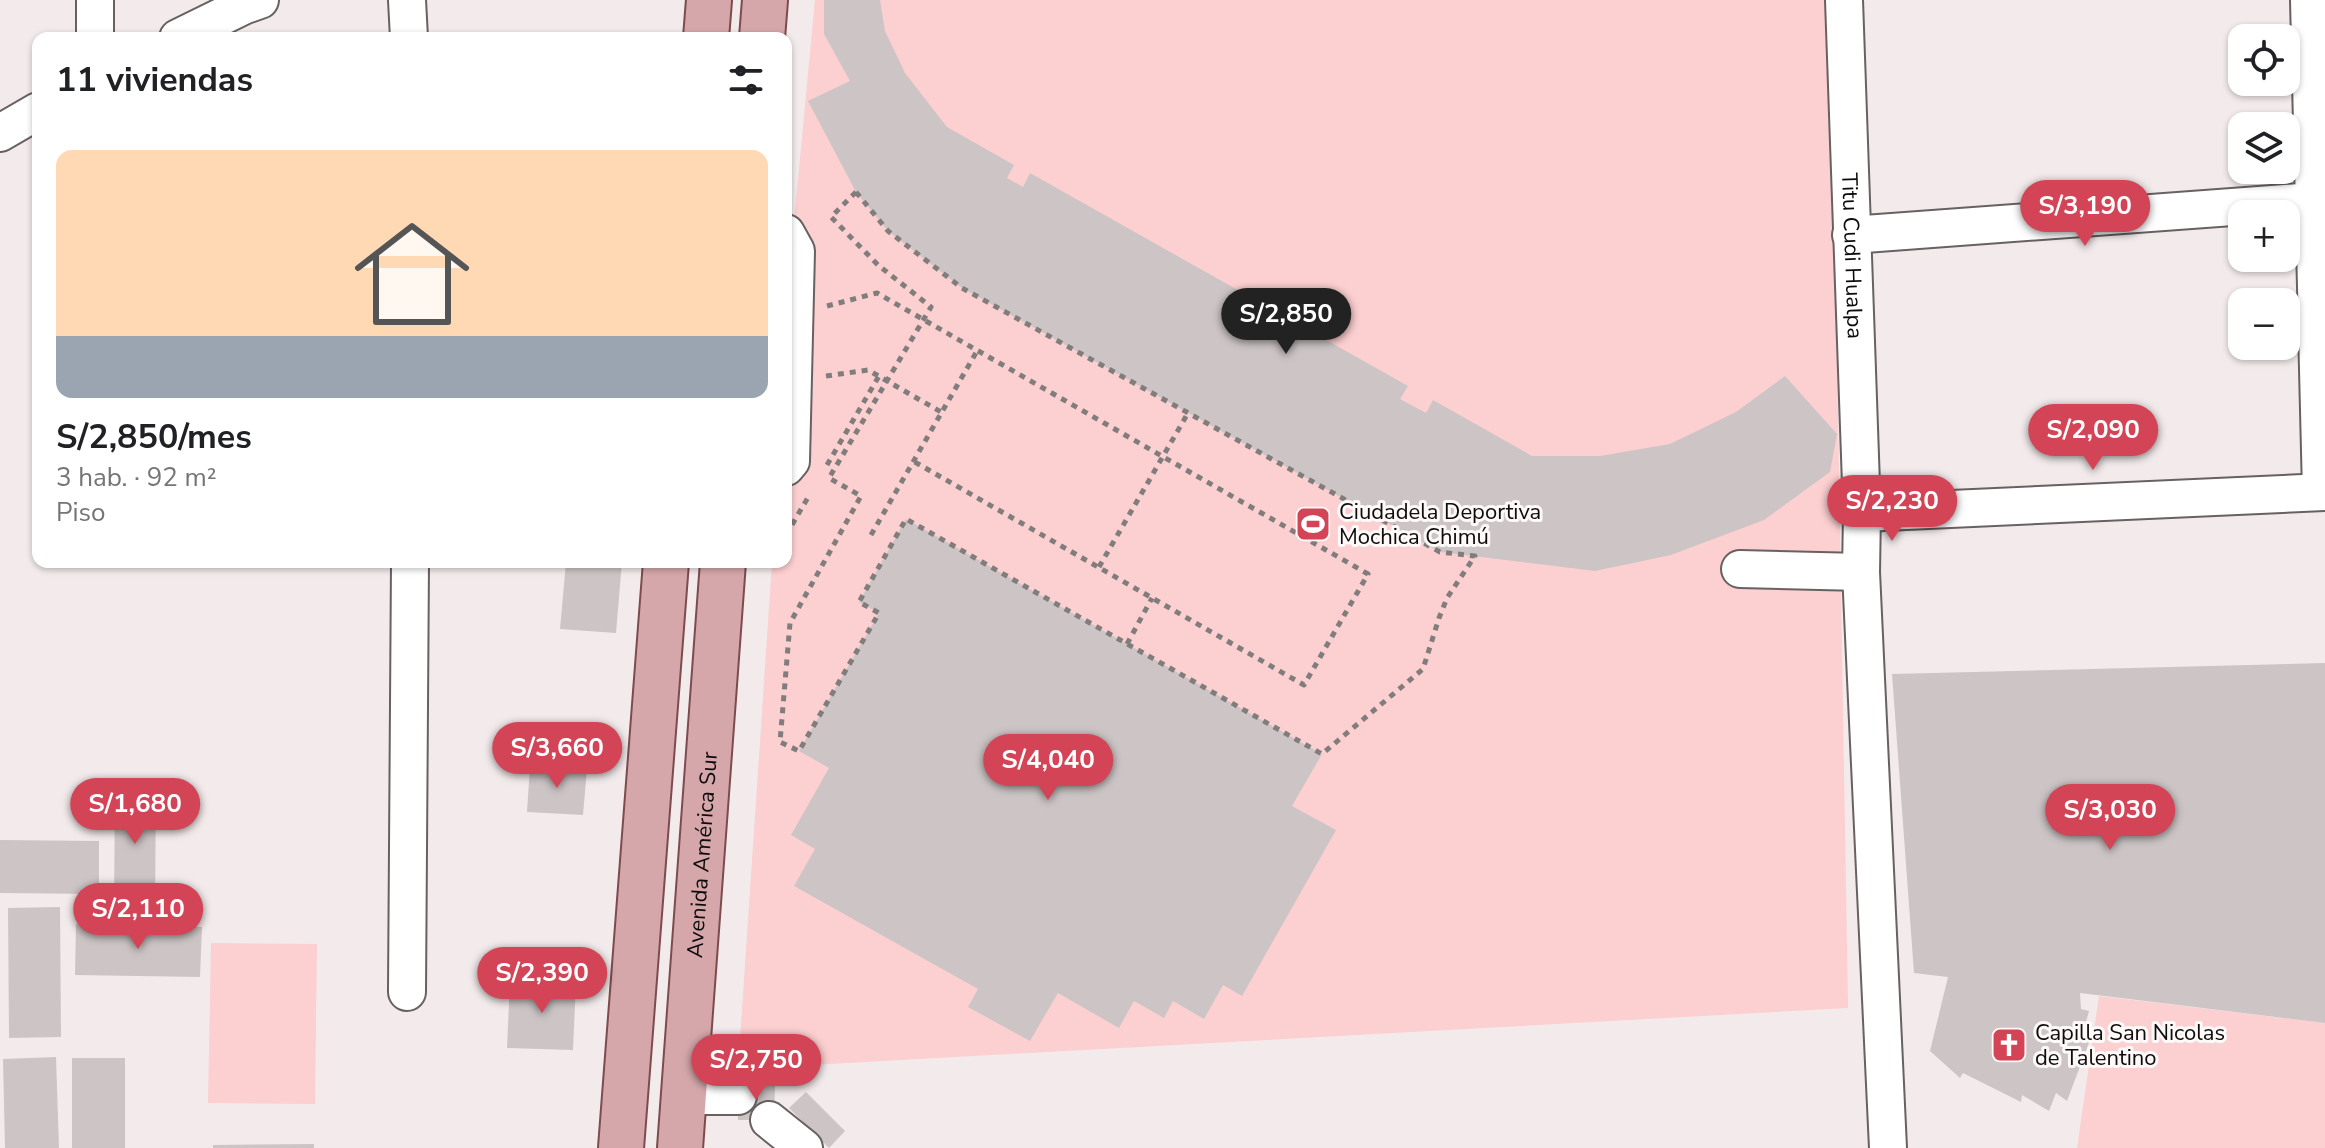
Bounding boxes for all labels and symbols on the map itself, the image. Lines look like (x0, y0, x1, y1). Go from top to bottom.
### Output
street label: Titu Cudi Hualpa (1834, 172, 1870, 340)
pin: S/3,190 (2011, 180, 2159, 248)
pin: S/2,850 (1212, 288, 1360, 356)
pin: S/2,090 (2019, 404, 2167, 472)
pin: S/2,230 (1818, 475, 1966, 543)
place label: Ciudadela Deportiva Mochica Chimú (1339, 497, 1541, 552)
sports icon: Ciudadela Deportiva Mochica Chimú (1294, 505, 1332, 543)
pin: S/3,660 (483, 722, 631, 790)
pin: S/4,040 (974, 734, 1122, 802)
street label: Avenida América Sur (680, 750, 725, 959)
pin: S/1,680 (61, 778, 209, 846)
pin: S/3,030 (2036, 784, 2184, 852)
pin: S/2,110 (64, 883, 212, 951)
pin: S/2,390 (468, 947, 616, 1015)
place label: Capilla San Nicolas de Talentino (2035, 1018, 2225, 1073)
church icon: Capilla San Nicolas de Talentino (1990, 1026, 2028, 1064)
pin: S/2,750 (682, 1034, 830, 1102)

